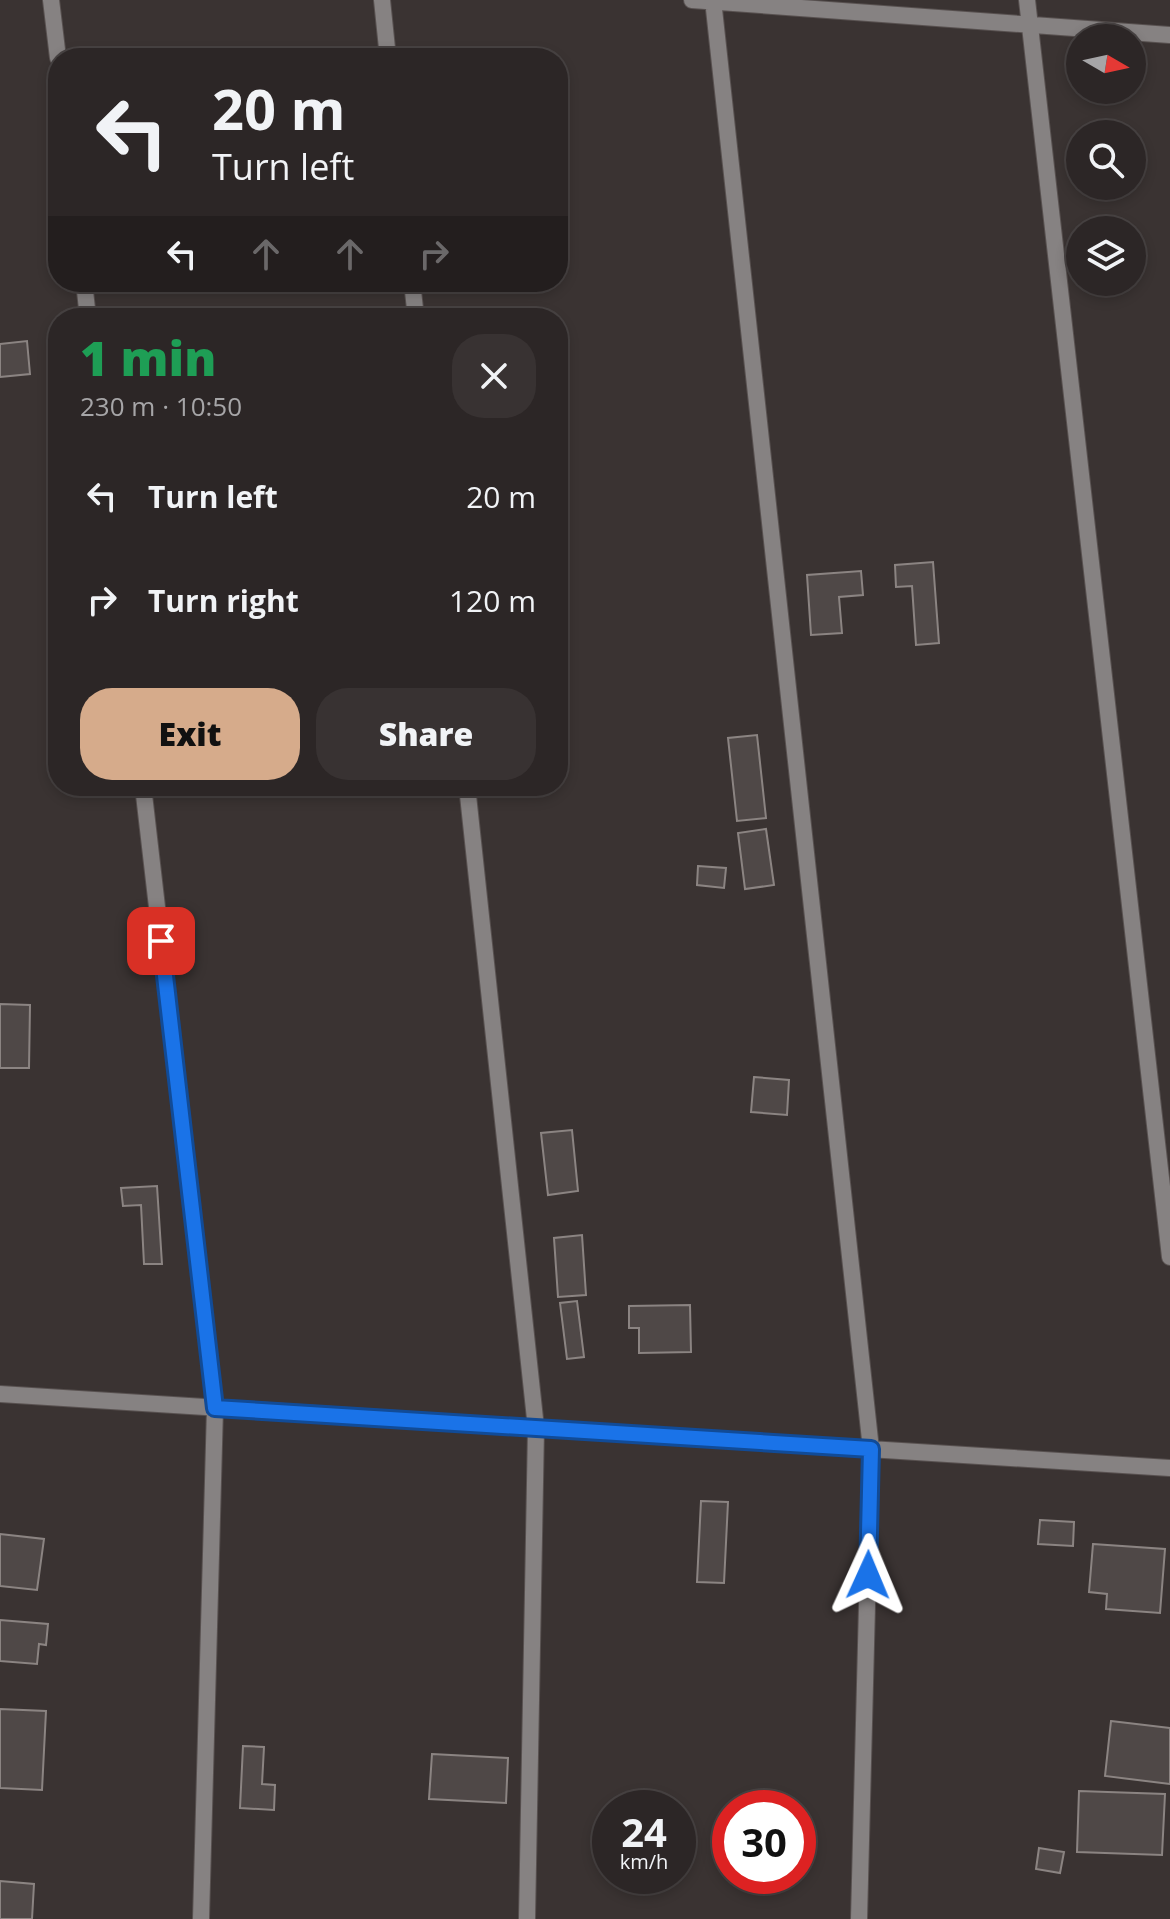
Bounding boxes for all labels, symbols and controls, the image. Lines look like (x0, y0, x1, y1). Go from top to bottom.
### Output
north arrow (1066, 24, 1146, 104)
map controls (1066, 24, 1146, 296)
text: 20 m (212, 70, 346, 146)
icon: left (80, 80, 184, 184)
button: search (1066, 120, 1146, 200)
text: Turn left (212, 142, 354, 191)
button: layers (1066, 216, 1146, 296)
icon: left (160, 232, 204, 276)
icon: ahead (244, 232, 288, 276)
icon: ahead (328, 232, 372, 276)
icon: right (412, 232, 456, 276)
text: 1 min (80, 325, 216, 390)
button: close (452, 334, 536, 418)
text: 230 m · 10:50 (80, 388, 242, 424)
icon: left (80, 474, 124, 518)
text: Turn left (148, 476, 278, 517)
text: 20 m (466, 476, 536, 517)
icon: right (80, 578, 124, 622)
text: Turn right (148, 580, 299, 621)
text: 120 m (449, 580, 536, 621)
button: Exit (80, 688, 300, 780)
button: Share (316, 688, 536, 780)
pin (127, 907, 195, 975)
icon: arrive (139, 919, 183, 963)
position arrow (826, 1533, 910, 1617)
speed limit sign: 30 (712, 1790, 816, 1894)
text: 24 (621, 1804, 667, 1859)
text: km/h (620, 1848, 668, 1875)

